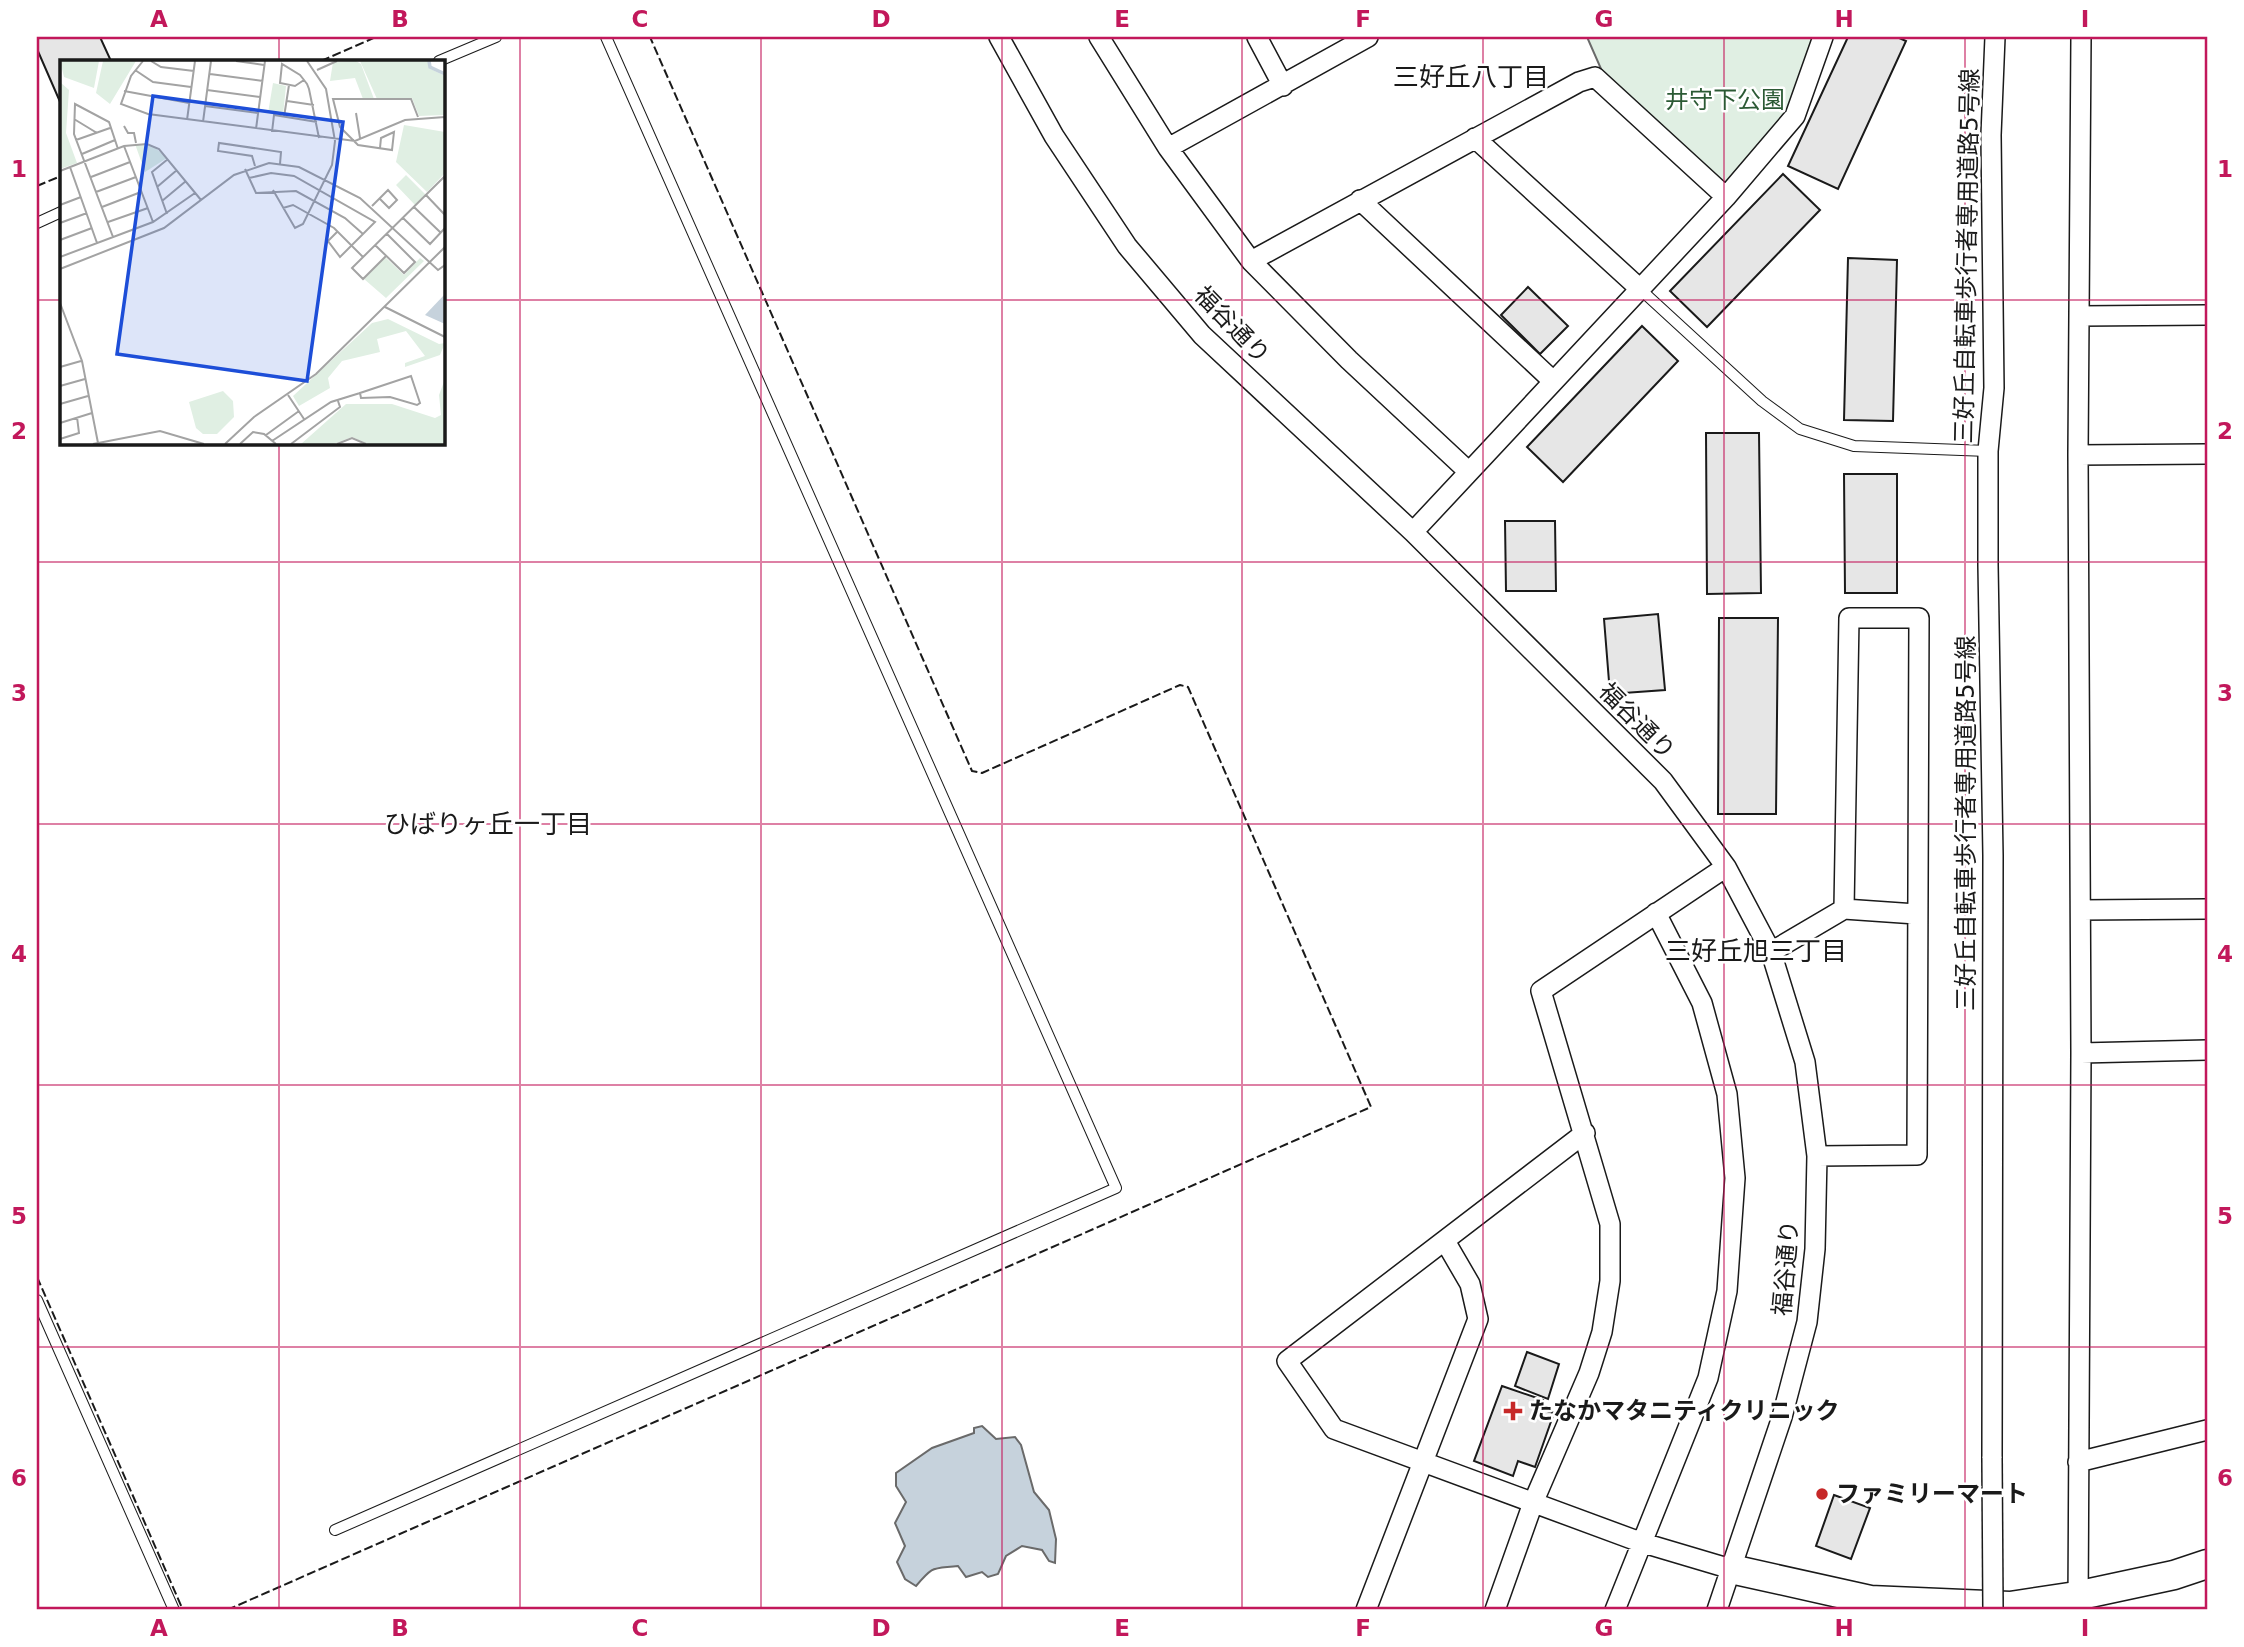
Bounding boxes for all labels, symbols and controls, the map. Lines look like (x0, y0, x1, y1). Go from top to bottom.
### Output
text: A (150, 6, 168, 32)
text: B (391, 6, 409, 32)
text: C (632, 6, 648, 32)
text: D (871, 6, 891, 32)
text: E (1114, 6, 1130, 32)
text: F (1355, 6, 1371, 32)
text: G (1595, 6, 1613, 32)
text: H (1834, 6, 1854, 32)
text: I (2081, 6, 2089, 32)
inset map (60, 60, 444, 444)
district label: 三好丘八丁目 (1393, 62, 1549, 92)
street label: 三好丘自転車歩行者専用道路5号線 (1950, 68, 1984, 444)
park label: 井守下公園 (1665, 86, 1785, 114)
text: 1 (11, 156, 27, 182)
text: 1 (2217, 156, 2233, 182)
street label: 福谷通り (1189, 281, 1275, 369)
text: 2 (11, 418, 27, 444)
text: 2 (2217, 418, 2233, 444)
street label: 三好丘自転車歩行者専用道路5号線 (1952, 635, 1980, 1011)
street label: 福谷通り (1593, 677, 1681, 765)
text: 3 (11, 680, 27, 706)
text: 3 (2217, 680, 2233, 706)
district label: ひばりヶ丘一丁目 (384, 809, 592, 839)
district label: 三好丘旭三丁目 (1665, 936, 1847, 966)
text: 4 (11, 941, 27, 967)
text: 4 (2217, 941, 2233, 967)
text: 5 (11, 1203, 27, 1229)
text: 5 (2217, 1203, 2233, 1229)
street label: 福谷通り (1768, 1219, 1804, 1317)
place label: たなかマタニティクリニック (1529, 1397, 1840, 1425)
marker: たなかマタニティクリニック (1503, 1401, 1523, 1421)
text: 6 (11, 1465, 27, 1491)
text: 6 (2217, 1465, 2233, 1491)
place label: ファミリーマート (1836, 1480, 2028, 1508)
marker: ファミリーマート (1814, 1486, 1830, 1502)
text: A (150, 1615, 168, 1641)
text: B (391, 1615, 409, 1641)
text: C (632, 1615, 648, 1641)
text: D (871, 1615, 891, 1641)
text: E (1114, 1615, 1130, 1641)
text: F (1355, 1615, 1371, 1641)
text: G (1595, 1615, 1613, 1641)
text: H (1834, 1615, 1854, 1641)
text: I (2081, 1615, 2089, 1641)

